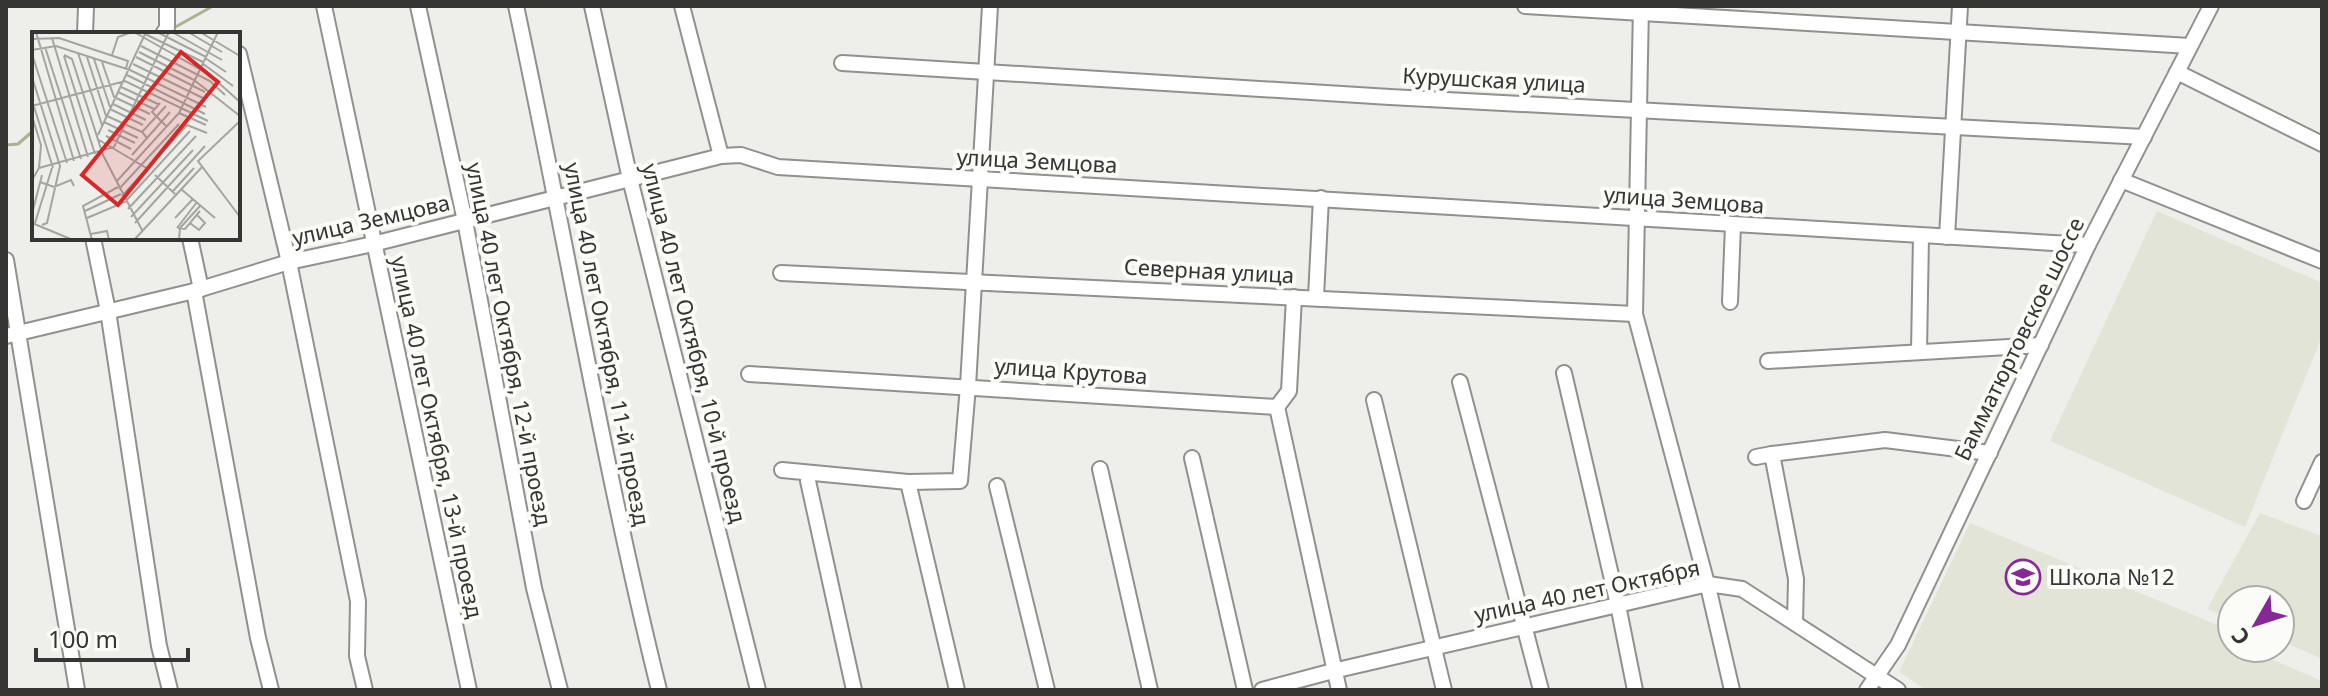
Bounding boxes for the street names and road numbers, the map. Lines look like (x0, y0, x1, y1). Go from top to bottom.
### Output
street label: Курушская улица (1402, 59, 1586, 99)
street label: улица Земцова (956, 141, 1118, 179)
street label: улица 40 лет Октября, 12-й проезд (460, 160, 560, 529)
street label: улица 40 лет Октября, 11-й проезд (558, 160, 658, 529)
street label: улица 40 лет Октября, 10-й проезд (636, 160, 754, 526)
street label: улица Земцова (1603, 178, 1765, 220)
street label: улица Земцова (289, 186, 453, 252)
street label: Бамматюртовское шоссе (1946, 212, 2090, 465)
street label: Северная улица (1123, 251, 1295, 289)
street label: улица 40 лет Октября, 13-й проезд (385, 253, 491, 621)
street label: улица Крутова (993, 350, 1149, 390)
street label: улица 40 лет Октября (1471, 551, 1702, 629)

